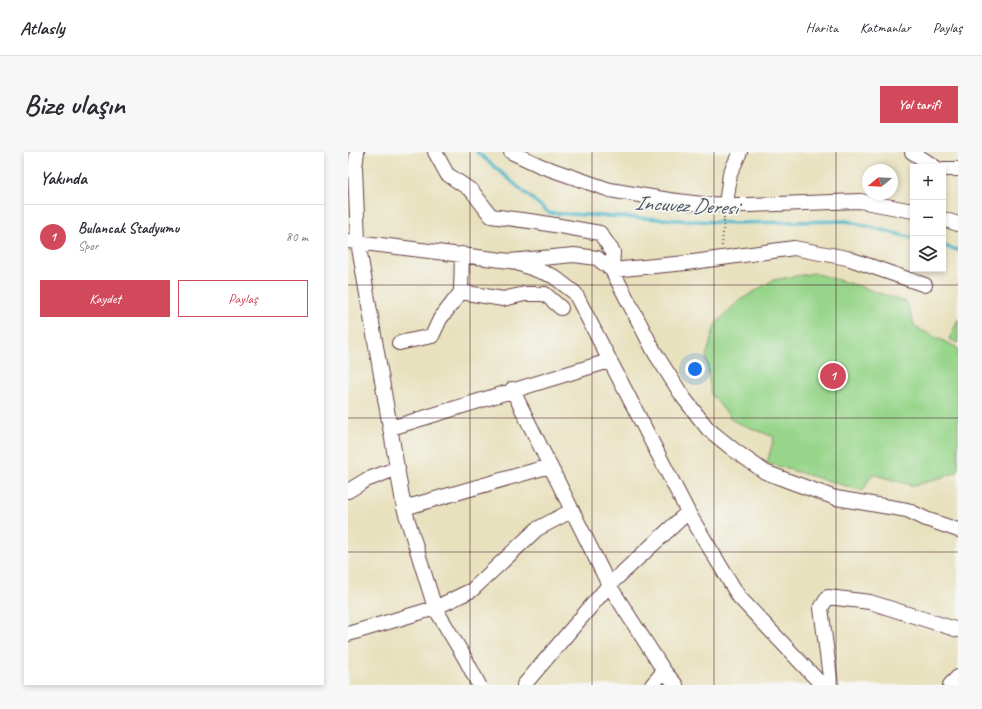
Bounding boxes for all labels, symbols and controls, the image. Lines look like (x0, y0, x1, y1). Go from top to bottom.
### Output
text: Atlasly (20, 16, 64, 40)
text: Harita (806, 19, 838, 36)
text: Katmanlar (860, 19, 911, 36)
text: Paylaş (933, 19, 962, 36)
button: Yol tarifi (880, 86, 958, 123)
text: Bize ulaşın (24, 87, 125, 122)
north arrow (862, 164, 898, 200)
map controls (910, 164, 946, 272)
button: + (910, 164, 946, 200)
text: Yakında (40, 168, 87, 189)
water label: Incuvez Deresi (634, 189, 743, 221)
button: − (910, 200, 946, 236)
text: Bulancak Stadyumu (78, 219, 179, 238)
text: 1 (50, 229, 56, 245)
text: 80 m (286, 229, 308, 245)
button: layers (910, 236, 946, 272)
text: Spor (78, 238, 99, 254)
button: Kaydet (40, 280, 170, 317)
button: Paylaş (178, 280, 308, 317)
your location (685, 359, 705, 379)
pin: 1 (820, 361, 846, 391)

